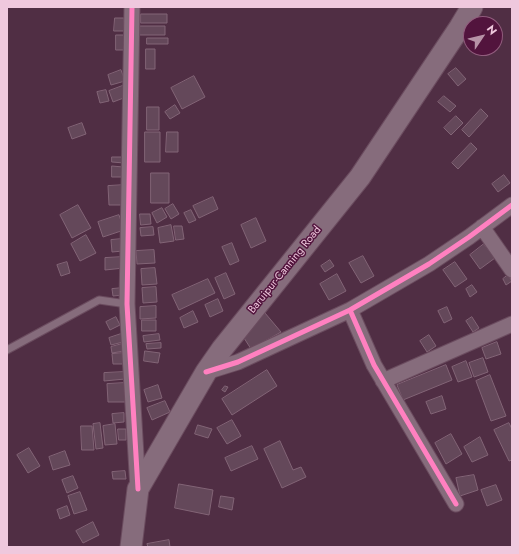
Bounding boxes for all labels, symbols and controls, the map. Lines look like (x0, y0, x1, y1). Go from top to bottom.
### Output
north arrow (463, 16, 503, 56)
text: N (483, 22, 501, 38)
street label: Baruipur-Canning Road (246, 224, 324, 316)

